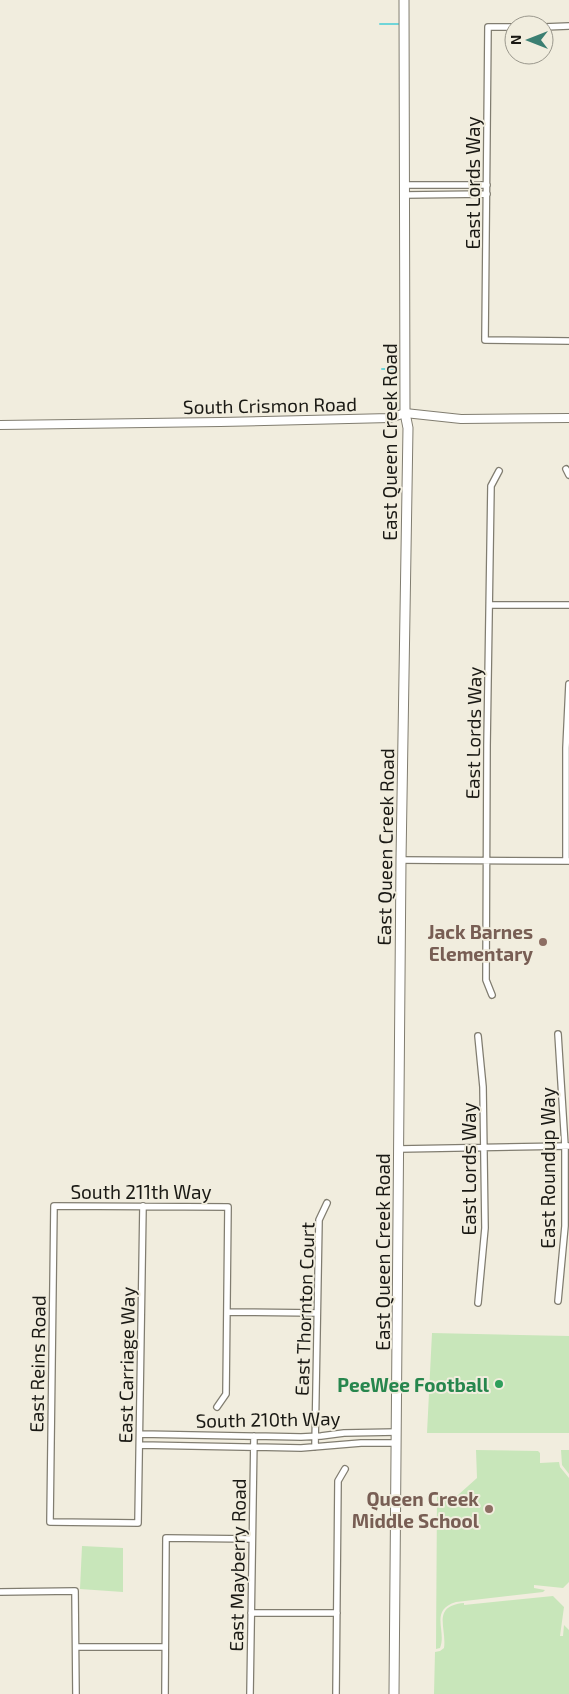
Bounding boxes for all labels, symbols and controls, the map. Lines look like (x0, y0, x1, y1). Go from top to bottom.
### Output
north arrow (504, 15, 554, 65)
text: N (507, 35, 524, 45)
street label: East Lords Way (461, 117, 484, 249)
street label: East Queen Creek Road (378, 343, 401, 541)
street label: South Crismon Road (183, 392, 357, 418)
street label: East Lords Way (460, 666, 486, 800)
street label: East Queen Creek Road (372, 748, 398, 946)
place label: Jack Barnes Elementary (427, 920, 533, 966)
marker: Jack Barnes Elementary (537, 936, 549, 948)
street label: East Roundup Way (536, 1087, 559, 1249)
street label: East Lords Way (457, 1103, 480, 1235)
street label: East Queen Creek Road (371, 1153, 394, 1351)
street label: South 211th Way (70, 1180, 212, 1203)
street label: East Thornton Court (289, 1222, 319, 1396)
street label: East Carriage Way (113, 1286, 139, 1444)
street label: East Reins Road (24, 1295, 50, 1433)
place label: PeeWee Football (337, 1373, 490, 1396)
marker: PeeWee Football (493, 1378, 505, 1390)
street label: South 210th Way (195, 1406, 341, 1432)
street label: East Mayberry Road (224, 1478, 250, 1652)
place label: Queen Creek Middle School (352, 1487, 480, 1532)
marker: Queen Creek Middle School (483, 1503, 495, 1515)

